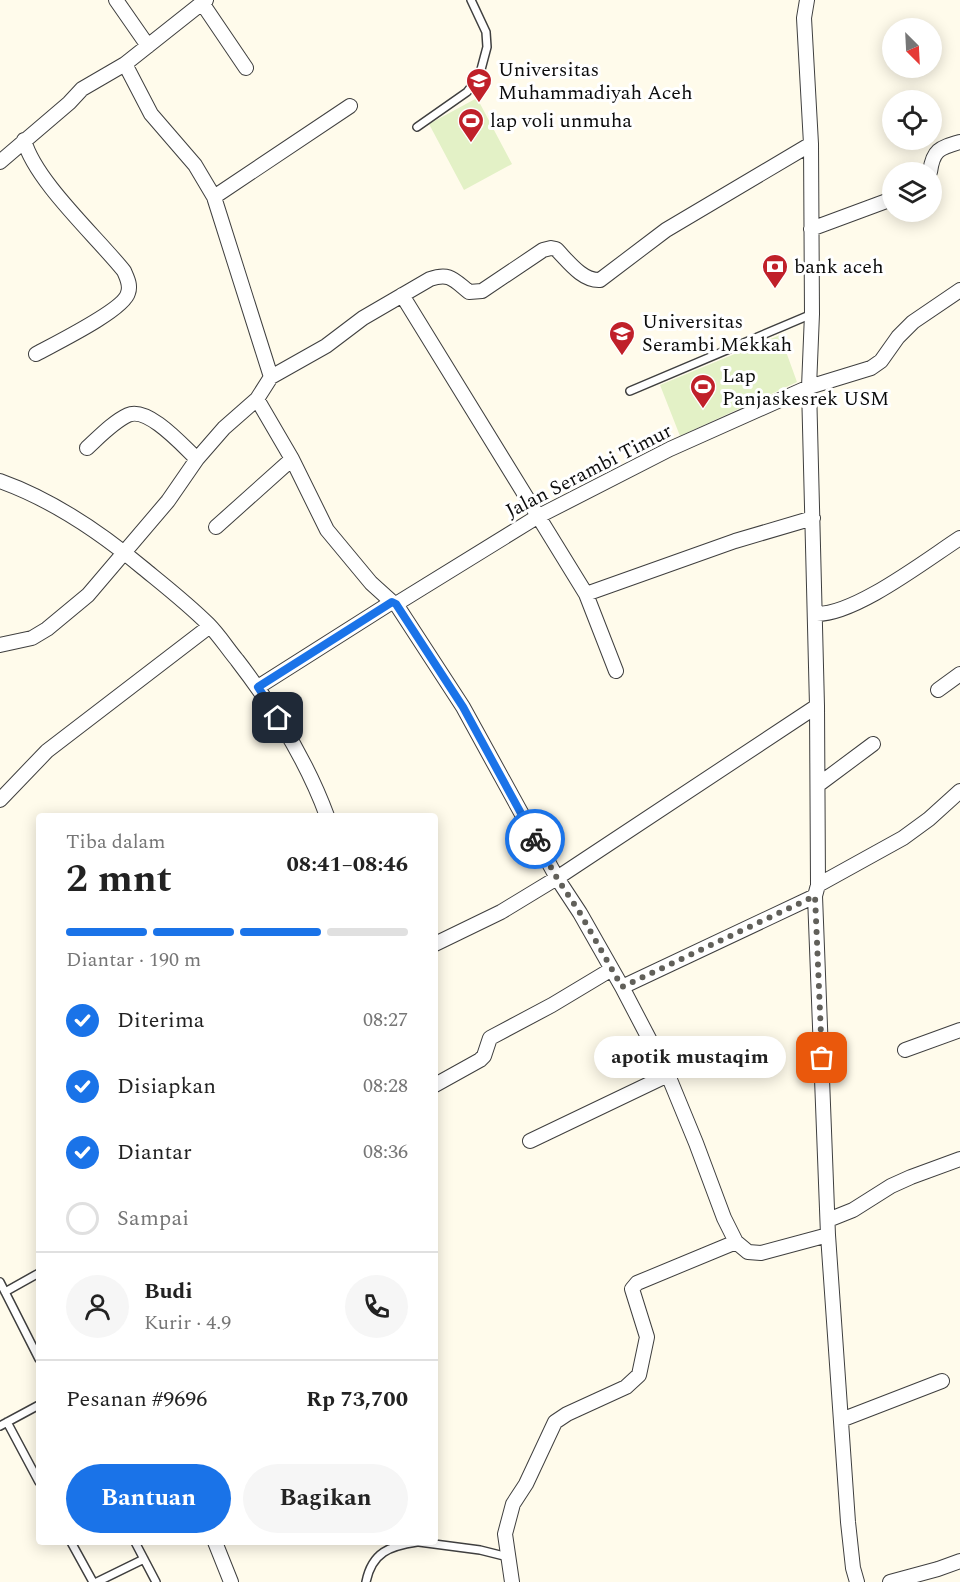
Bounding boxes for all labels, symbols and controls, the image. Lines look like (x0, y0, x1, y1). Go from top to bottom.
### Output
north arrow (882, 18, 942, 78)
map controls (882, 18, 942, 222)
place label: Universitas Muhammadiyah Aceh (498, 55, 693, 108)
school or university icon: Universitas Muhammadiyah Aceh (464, 66, 494, 104)
button: locate (882, 90, 942, 150)
sports icon: lap voli unmuha (456, 106, 486, 144)
place label: lap voli unmuha (490, 106, 632, 136)
button: layers (882, 162, 942, 222)
bank icon: bank aceh (760, 252, 790, 290)
place label: bank aceh (794, 252, 884, 282)
place label: Universitas Serambi Mekkah (642, 307, 792, 360)
school or university icon: Universitas Serambi Mekkah (607, 319, 637, 357)
place label: Lap Panjaskesrek USM (722, 361, 889, 414)
sports icon: Lap Panjaskesrek USM (688, 372, 718, 410)
street label: Jalan Serambi Timur (500, 416, 678, 526)
pin (252, 692, 303, 743)
icon: home (261, 701, 294, 734)
courier (505, 809, 565, 869)
icon: bike (519, 823, 552, 856)
text: Tiba dalam (66, 827, 166, 857)
text: 08:41–08:46 (286, 848, 408, 881)
text: 2 mnt (66, 850, 172, 909)
text: Diantar · 190 m (66, 945, 201, 975)
icon: check (66, 1004, 99, 1037)
text: Diterima (117, 1004, 205, 1037)
text: 08:27 (363, 1005, 408, 1035)
pin (796, 1032, 847, 1083)
callout: apotik mustaqim (594, 1037, 786, 1079)
icon: bag (805, 1041, 838, 1074)
text: apotik mustaqim (611, 1042, 769, 1072)
icon: check (66, 1070, 99, 1103)
text: Disiapkan (117, 1070, 216, 1103)
text: 08:28 (363, 1071, 408, 1101)
icon: check (66, 1136, 99, 1169)
text: Diantar (117, 1136, 192, 1169)
text: 08:36 (363, 1137, 408, 1167)
text: Sampai (117, 1202, 189, 1235)
button: person (66, 1275, 129, 1338)
text: Budi (144, 1275, 193, 1308)
button: phone (345, 1275, 408, 1338)
text: Kurir · 4.9 (144, 1308, 231, 1338)
text: Pesanan #9696 (66, 1383, 207, 1416)
text: Rp 73,700 (306, 1383, 408, 1416)
button: Bantuan (66, 1464, 231, 1533)
button: Bagikan (243, 1464, 408, 1533)

